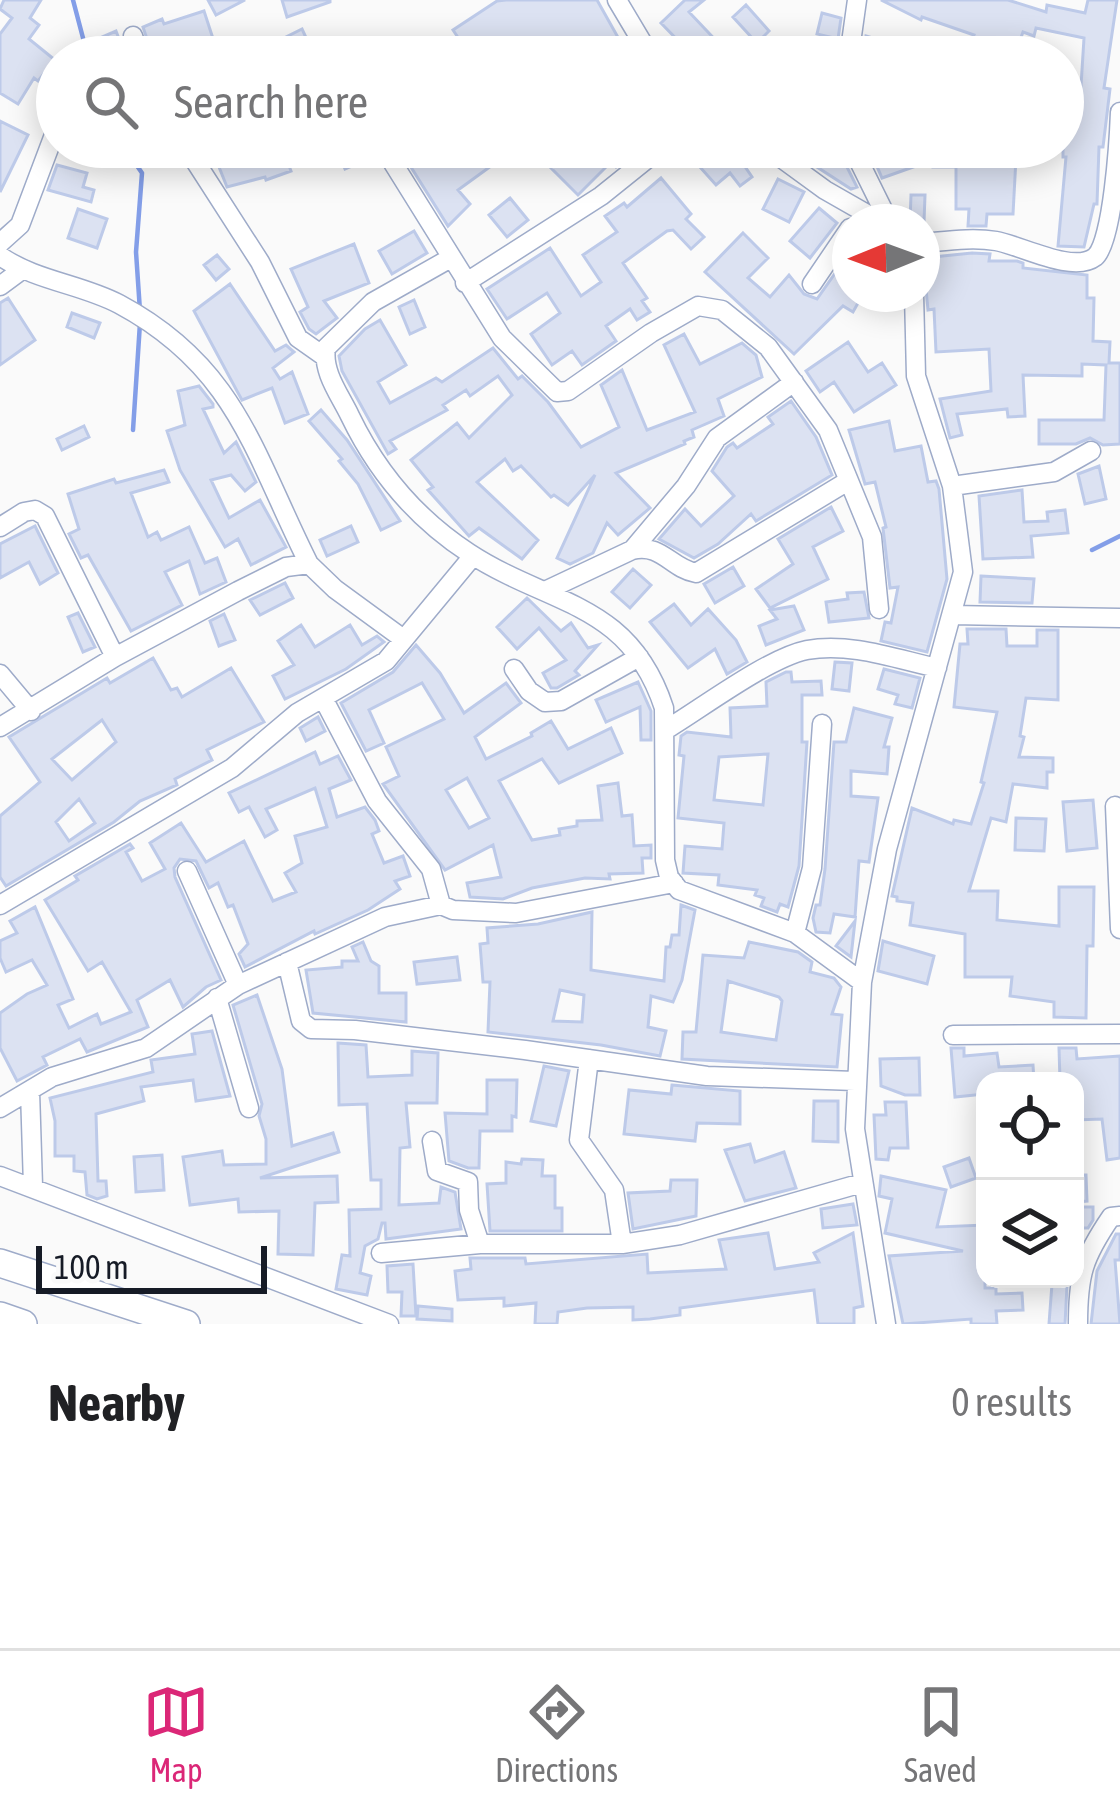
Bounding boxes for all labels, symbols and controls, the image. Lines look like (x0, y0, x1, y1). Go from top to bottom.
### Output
search box (36, 36, 1084, 168)
icon: search (78, 69, 144, 135)
text: Search here (174, 76, 368, 128)
north arrow (832, 204, 940, 312)
map controls (976, 1072, 1084, 1288)
button: locate (976, 1072, 1084, 1180)
button: layers (976, 1180, 1084, 1288)
scale bar (36, 1240, 267, 1293)
text: 100 m (54, 1248, 129, 1286)
text: Nearby (48, 1373, 185, 1432)
text: 0 results (951, 1380, 1072, 1424)
tab: Map (143, 1679, 209, 1789)
tab: Directions (495, 1679, 618, 1789)
tab: Saved (904, 1679, 977, 1789)

